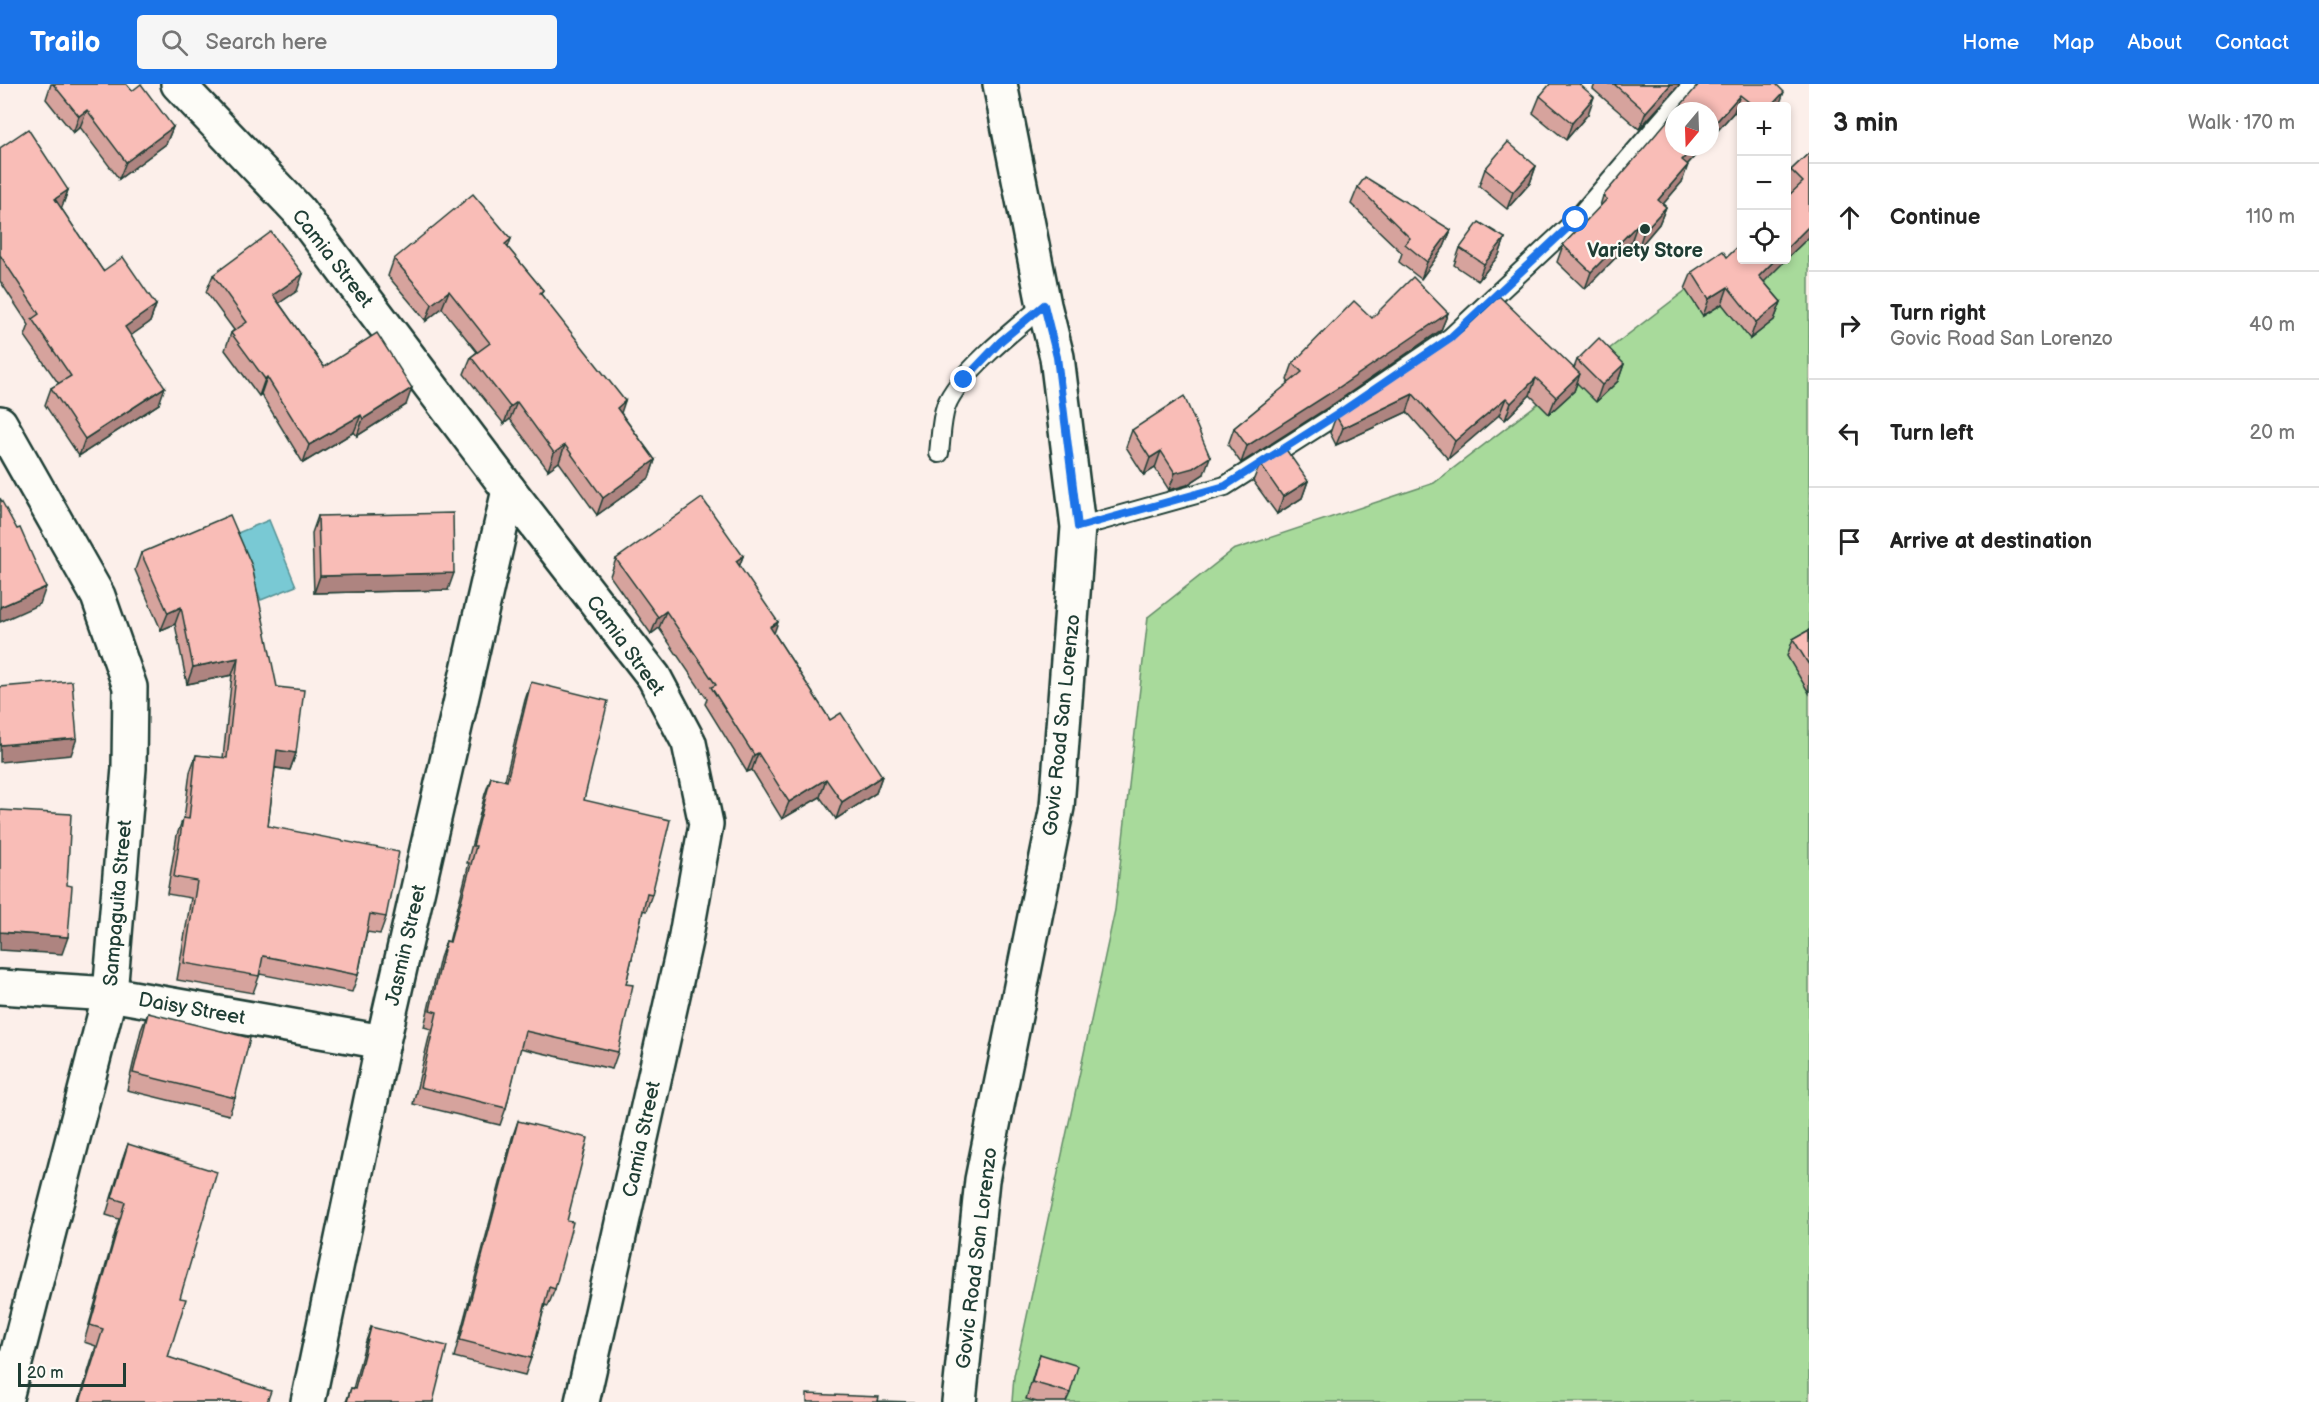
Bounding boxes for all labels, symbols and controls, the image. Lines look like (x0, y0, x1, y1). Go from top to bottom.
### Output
search box (137, 15, 557, 69)
text: Trailo (30, 26, 101, 59)
icon: search (158, 26, 191, 59)
text: Search here (206, 29, 327, 56)
text: Home (1962, 30, 2019, 55)
text: Map (2052, 30, 2094, 55)
text: About (2127, 30, 2182, 55)
text: Contact (2215, 30, 2289, 55)
north arrow (1665, 102, 1719, 156)
map controls (1737, 102, 1791, 264)
button: + (1737, 102, 1791, 156)
text: 3 min (1833, 108, 1898, 139)
text: Walk · 170 m (2188, 111, 2295, 135)
button: − (1737, 156, 1791, 210)
icon: ahead (1833, 201, 1866, 234)
text: Continue (1890, 204, 1980, 231)
street label: Camia Street (286, 205, 378, 312)
text: 110 m (2246, 205, 2295, 229)
route start (1562, 206, 1588, 232)
button: locate (1737, 210, 1791, 264)
marker: Variety Store (1638, 222, 1652, 236)
place label: Variety Store (1587, 239, 1703, 263)
text: Turn right (1890, 300, 1986, 327)
icon: right (1833, 309, 1866, 342)
text: 40 m (2249, 313, 2295, 337)
text: Govic Road San Lorenzo (1890, 327, 2113, 351)
route end (950, 366, 976, 392)
icon: left (1833, 417, 1866, 450)
text: Turn left (1890, 420, 1974, 447)
text: 20 m (2250, 421, 2295, 445)
icon: arrive (1833, 525, 1866, 558)
text: Arrive at destination (1890, 528, 2092, 555)
street label: Camia Street (581, 591, 670, 700)
street label: Govic Road San Lorenzo (1038, 613, 1086, 837)
street label: Sampaguita Street (99, 819, 137, 987)
street label: Jasmin Street (380, 882, 432, 1008)
street label: Daisy Street (137, 988, 247, 1030)
street label: Camia Street (618, 1079, 666, 1199)
street label: Govic Road San Lorenzo (951, 1146, 1002, 1370)
scale bar (18, 1360, 126, 1388)
text: 20 m (27, 1364, 63, 1383)

